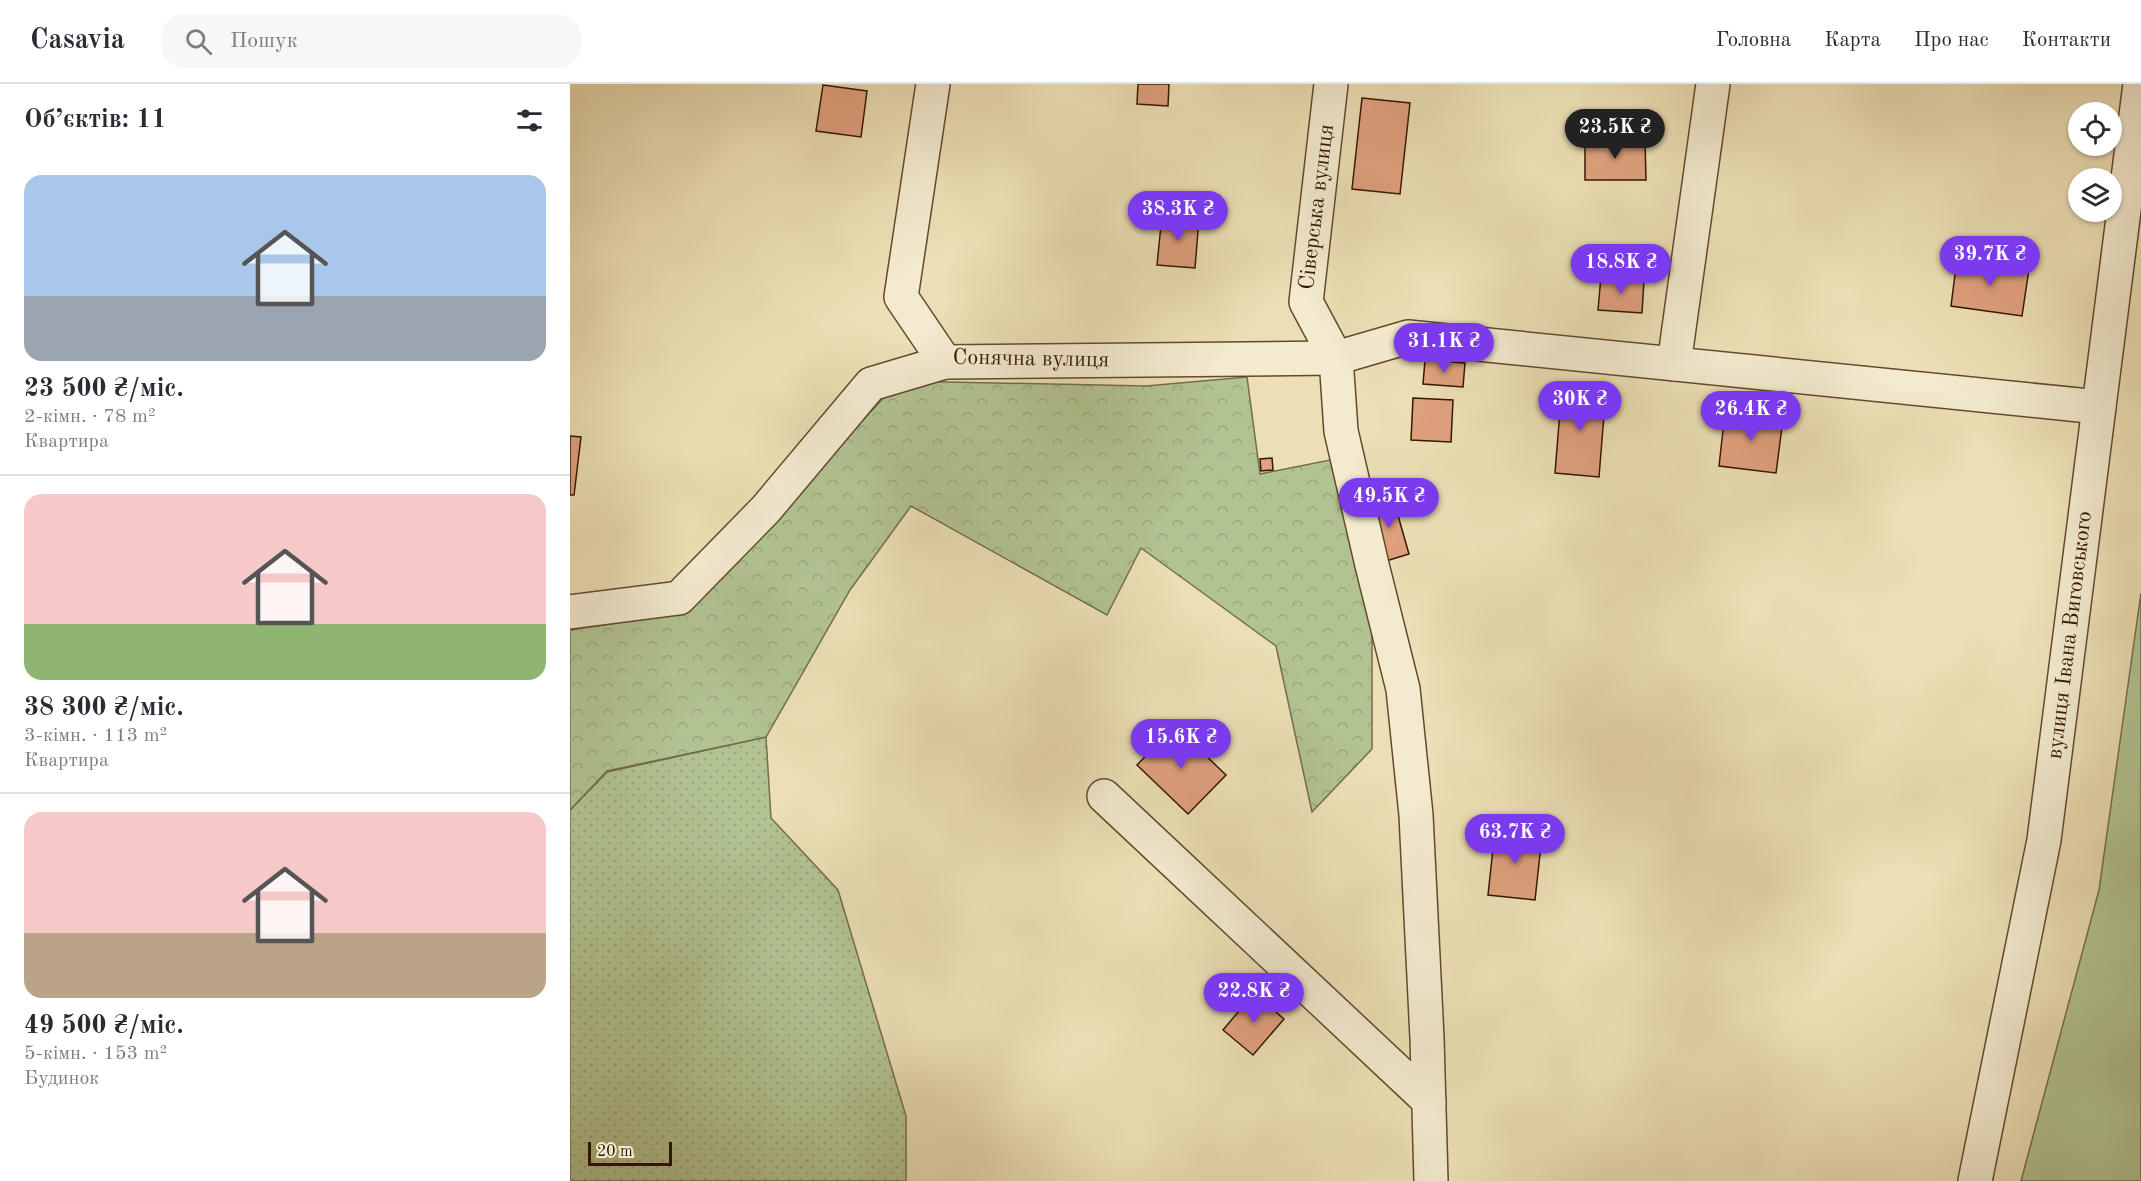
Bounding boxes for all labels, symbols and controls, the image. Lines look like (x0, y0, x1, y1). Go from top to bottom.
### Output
search box (161, 14, 581, 68)
icon: search (182, 25, 215, 58)
text: Casavia (30, 27, 125, 55)
text: Пошук (230, 30, 298, 52)
text: Головна (1716, 30, 1791, 51)
text: Карта (1824, 30, 1881, 51)
text: Про нас (1914, 30, 1989, 51)
text: Контакти (2022, 30, 2111, 51)
map controls (2068, 102, 2122, 222)
button: locate (2068, 102, 2122, 156)
icon: filters (513, 104, 546, 137)
text: Об’єктів: 11 (24, 107, 166, 133)
pin: 23.5K ₴ (1560, 109, 1670, 160)
text: 23.5K ₴ (1579, 118, 1651, 138)
street label: Сіверська вулиця (1296, 123, 1338, 291)
button: layers (2068, 168, 2122, 222)
pin: 38.3K ₴ (1123, 191, 1233, 242)
text: 38.3K ₴ (1142, 200, 1214, 220)
icon: home (231, 214, 339, 322)
pin: 39.7K ₴ (1935, 236, 2045, 287)
pin: 18.8K ₴ (1566, 244, 1676, 295)
text: 39.7K ₴ (1954, 245, 2026, 265)
text: 18.8K ₴ (1585, 253, 1657, 273)
pin: 31.1K ₴ (1389, 323, 1499, 374)
text: 31.1K ₴ (1408, 332, 1480, 352)
street label: Сонячна вулиця (952, 347, 1110, 371)
text: 23 500 ₴/міс. (24, 376, 184, 402)
pin: 30K ₴ (1538, 381, 1622, 432)
text: 30K ₴ (1552, 390, 1608, 410)
pin: 26.4K ₴ (1696, 391, 1806, 442)
text: 26.4K ₴ (1715, 400, 1787, 420)
text: 2-кімн. · 78 m² (24, 407, 156, 427)
text: Квартира (24, 432, 109, 452)
pin: 49.5K ₴ (1334, 478, 1444, 529)
text: 49.5K ₴ (1353, 487, 1425, 507)
street label: вулиця Івана Виговського (2044, 510, 2096, 760)
icon: home (231, 533, 339, 641)
text: 38 300 ₴/міс. (24, 695, 184, 721)
pin: 15.6K ₴ (1126, 719, 1236, 770)
text: 3-кімн. · 113 m² (24, 726, 167, 746)
text: 15.6K ₴ (1145, 728, 1217, 748)
text: Квартира (24, 751, 109, 771)
pin: 63.7K ₴ (1460, 814, 1570, 865)
text: 63.7K ₴ (1479, 823, 1551, 843)
icon: home (231, 851, 339, 959)
pin: 22.8K ₴ (1199, 973, 1309, 1024)
text: 22.8K ₴ (1218, 982, 1290, 1002)
text: 49 500 ₴/міс. (24, 1013, 184, 1039)
text: 5-кімн. · 153 m² (24, 1044, 167, 1064)
text: Будинок (24, 1069, 99, 1089)
scale bar (588, 1139, 672, 1166)
text: 20 m (597, 1144, 633, 1160)

